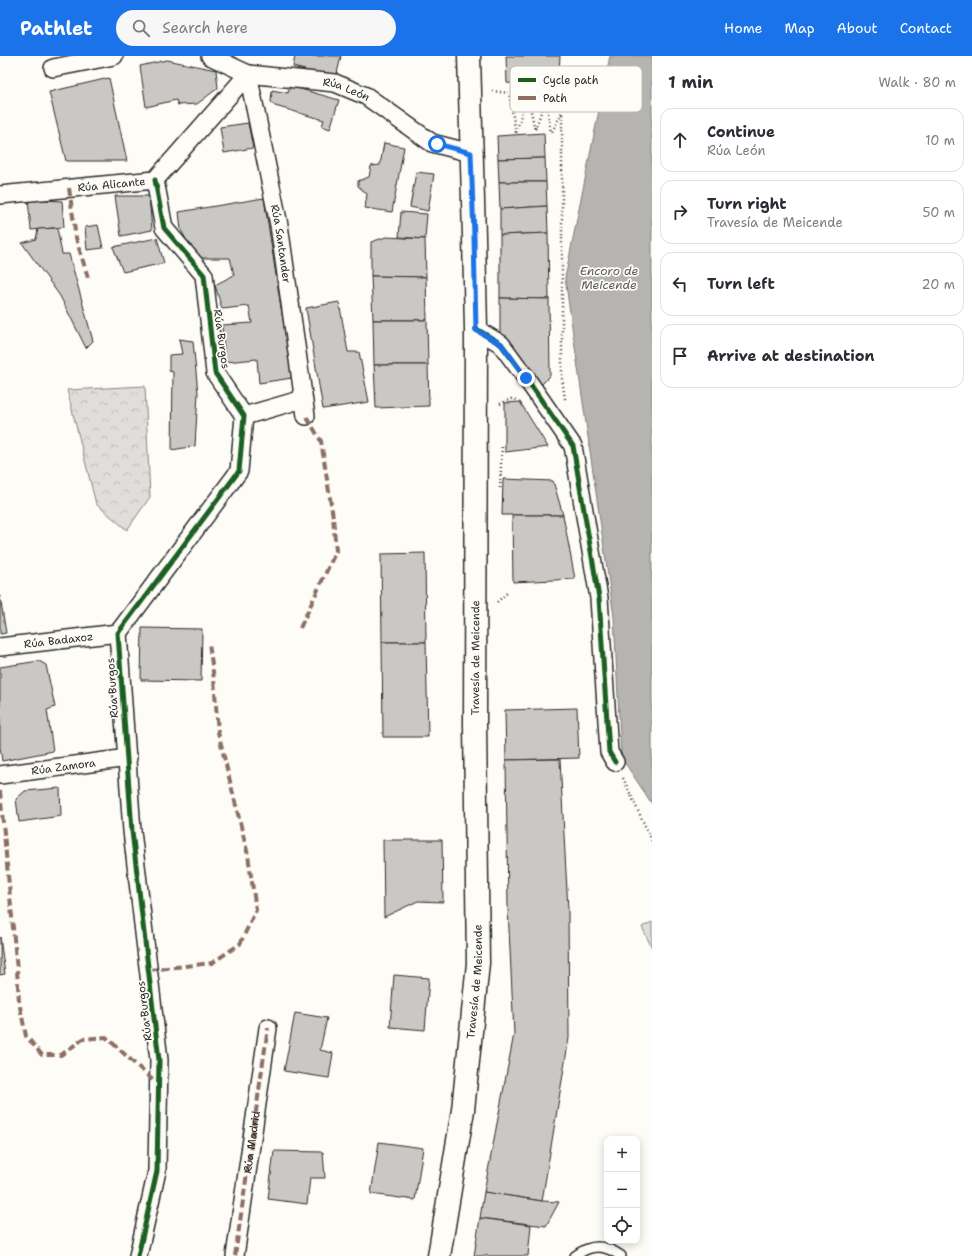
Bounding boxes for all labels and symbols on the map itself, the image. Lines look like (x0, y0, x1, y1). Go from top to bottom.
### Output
legend (510, 66, 642, 112)
text: Cycle path (543, 73, 599, 88)
street label: Rúa León (322, 75, 373, 105)
text: Path (543, 91, 567, 106)
route start (428, 135, 446, 153)
street label: Rúa Alicante (77, 174, 146, 195)
street label: Rúa Santander (267, 203, 294, 284)
water label: Encoro de Meicende (580, 263, 639, 293)
street label: Rúa Burgos (210, 308, 233, 370)
route end (517, 369, 535, 387)
street label: Travesía de Meicende (468, 600, 483, 715)
street label: Rúa Badaxoz (23, 629, 94, 652)
street label: Rúa Burgos (103, 657, 122, 719)
street label: Rúa Zamora (30, 755, 97, 779)
street label: Travesía de Meicende (463, 924, 486, 1040)
street label: Rúa Burgos (133, 980, 156, 1042)
street label: Rúa Madrid (240, 1110, 264, 1175)

